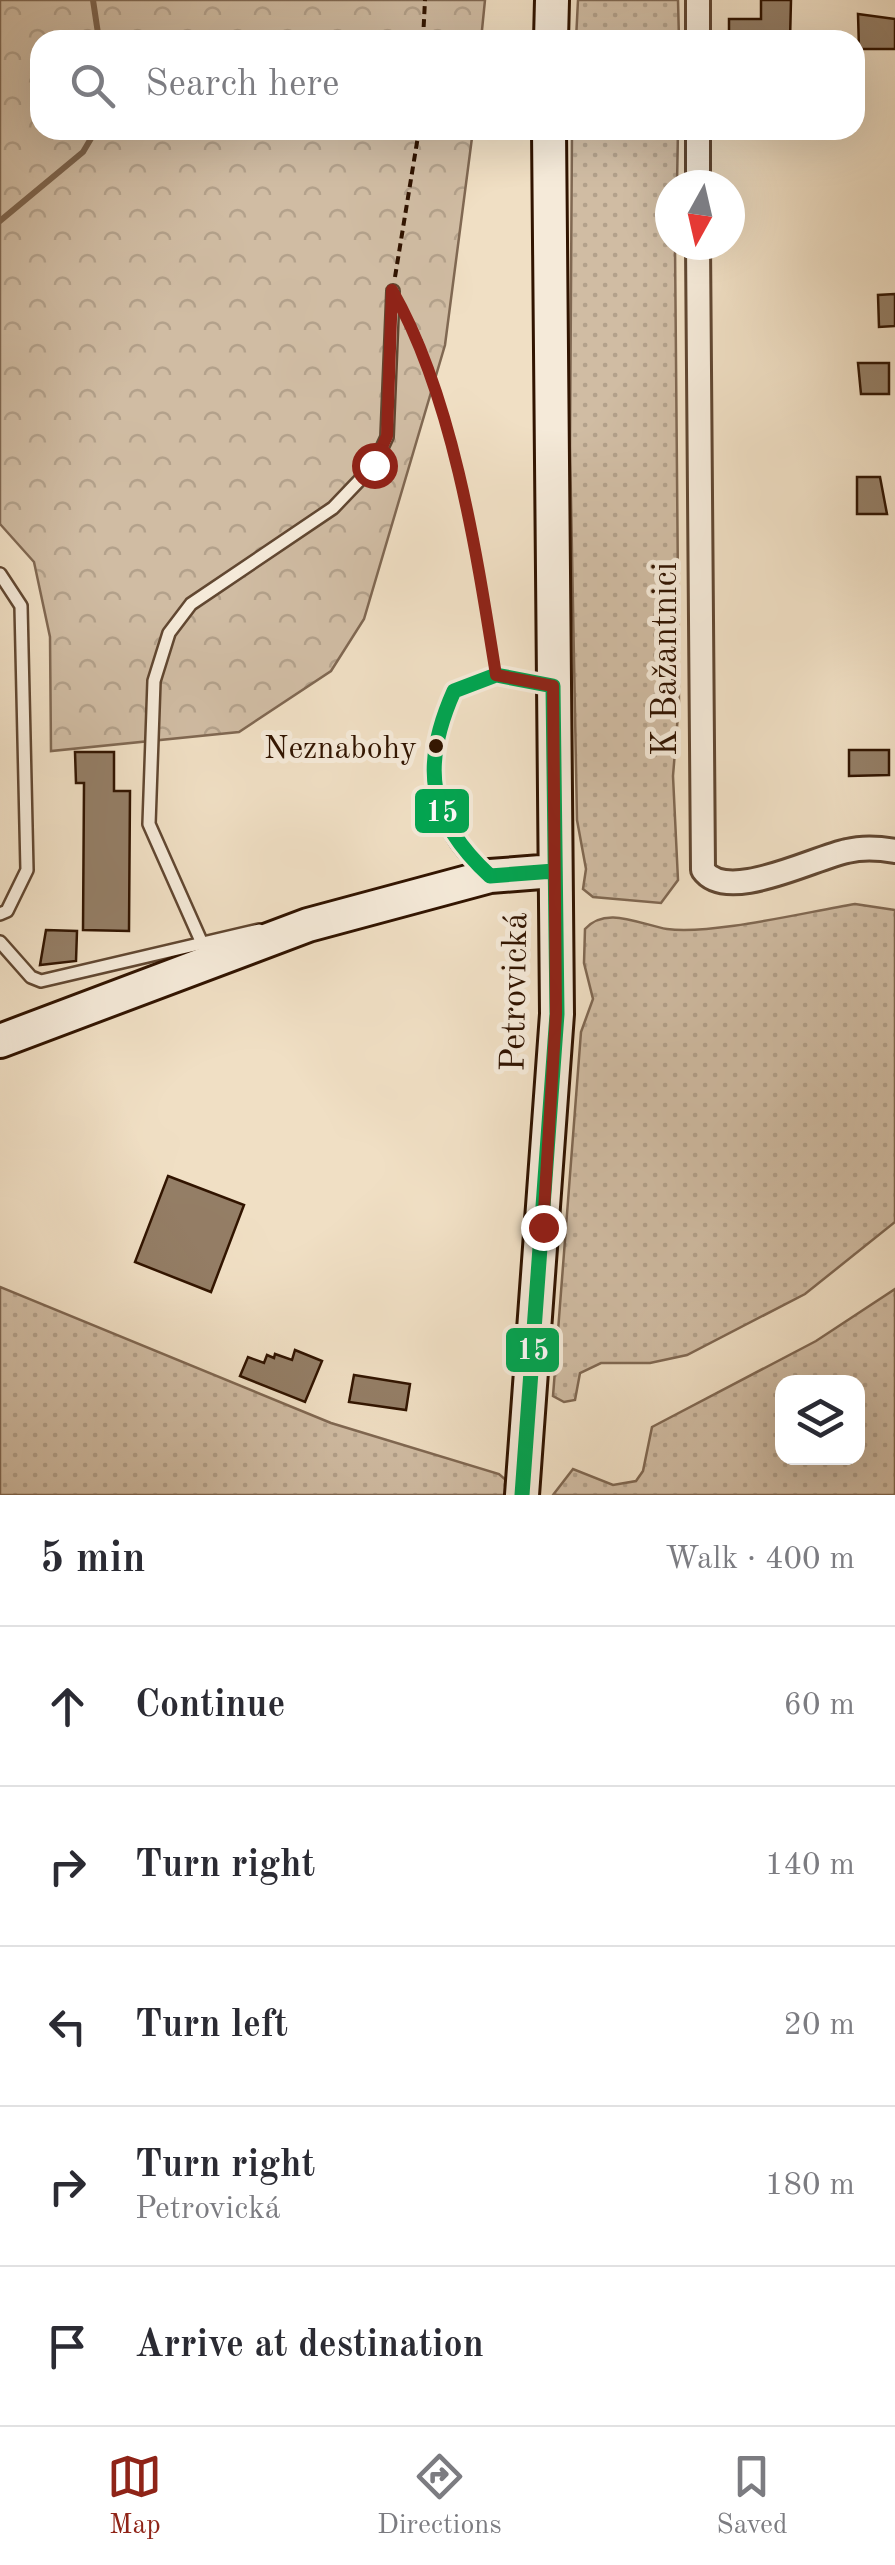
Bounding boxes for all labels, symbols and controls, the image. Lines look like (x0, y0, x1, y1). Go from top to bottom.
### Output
search box (30, 30, 865, 140)
icon: search (65, 58, 120, 113)
text: Search here (145, 66, 340, 104)
north arrow (655, 170, 745, 260)
route start (352, 443, 398, 489)
street label: K Bažantnici (649, 562, 684, 756)
place label: Neznabohy (264, 734, 417, 766)
marker: Neznabohy (426, 736, 446, 756)
line badge: 15 (413, 787, 471, 835)
text: 15 (426, 800, 458, 828)
street label: Petrovická (497, 912, 534, 1072)
route end (521, 1205, 567, 1251)
line badge: 15 (504, 1326, 561, 1374)
text: 15 (517, 1338, 549, 1366)
map controls (775, 1375, 865, 1465)
button: layers (775, 1375, 865, 1465)
text: 5 min (40, 1539, 146, 1581)
text: Walk · 400 m (665, 1544, 855, 1576)
icon: ahead (40, 1679, 95, 1734)
text: Continue (135, 1687, 285, 1725)
text: 60 m (784, 1690, 855, 1722)
icon: right (40, 1839, 95, 1894)
text: Turn right (135, 1847, 315, 1885)
text: 140 m (765, 1850, 855, 1882)
icon: left (40, 1999, 95, 2054)
text: Turn left (135, 2007, 288, 2045)
text: 20 m (784, 2010, 855, 2042)
text: Turn right (135, 2147, 315, 2185)
icon: right (40, 2159, 95, 2214)
text: 180 m (765, 2170, 855, 2202)
text: Petrovická (135, 2194, 281, 2226)
icon: arrive (40, 2319, 95, 2374)
text: Arrive at destination (135, 2327, 484, 2365)
tab: Map (107, 2449, 162, 2544)
tab: Directions (377, 2449, 502, 2544)
tab: Saved (716, 2449, 788, 2544)

